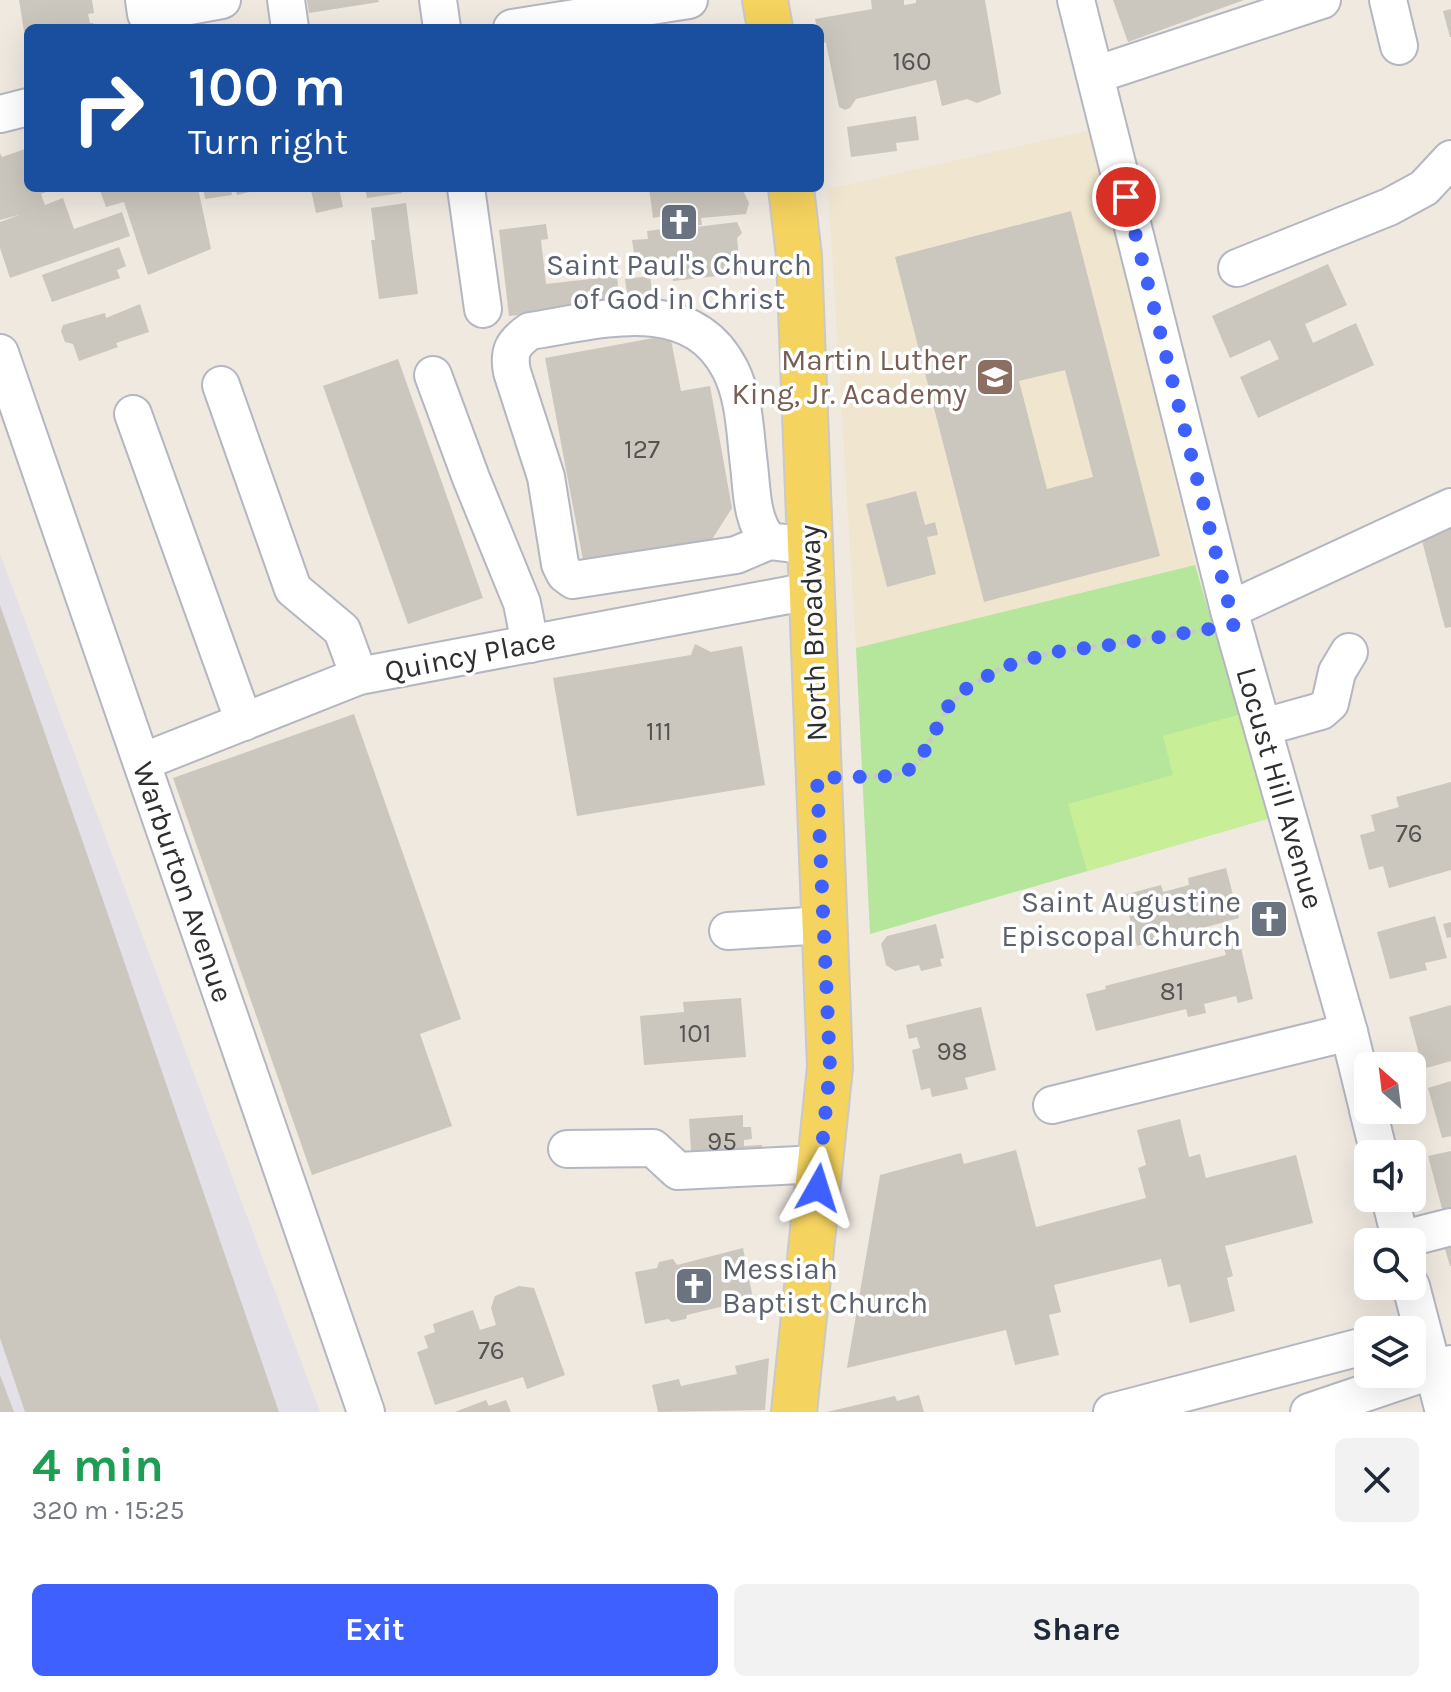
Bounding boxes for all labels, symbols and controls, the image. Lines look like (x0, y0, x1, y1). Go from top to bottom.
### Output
house number: 160 (893, 46, 931, 77)
text: 100 m (188, 54, 346, 119)
icon: right (56, 56, 160, 160)
text: Turn right (188, 121, 348, 163)
pin (1092, 163, 1160, 231)
icon: arrive (1104, 175, 1148, 219)
church icon: Saint Paul's Church of God in Christ (658, 201, 700, 243)
place label: Saint Paul's Church of God in Christ (546, 247, 812, 317)
place label: Martin Luther King, Jr. Academy (732, 342, 967, 412)
school or university icon: Martin Luther King, Jr. Academy (974, 356, 1016, 398)
house number: 127 (624, 434, 660, 465)
street label: North Broadway (791, 524, 835, 742)
street label: Quincy Place (381, 621, 559, 689)
street label: Locust Hill Avenue (1228, 663, 1332, 913)
house number: 111 (646, 716, 672, 747)
street label: Warburton Avenue (125, 757, 241, 1007)
house number: 76 (1395, 818, 1423, 849)
place label: Saint Augustine Episcopal Church (1001, 884, 1241, 954)
church icon: Saint Augustine Episcopal Church (1248, 898, 1290, 940)
house number: 81 (1160, 976, 1184, 1007)
house number: 101 (679, 1018, 711, 1049)
house number: 98 (936, 1036, 968, 1067)
north arrow (1354, 1052, 1426, 1124)
map controls (1354, 1052, 1426, 1388)
house number: 95 (707, 1126, 737, 1157)
button: sound (1354, 1140, 1426, 1212)
position arrow (776, 1146, 860, 1230)
button: search (1354, 1228, 1426, 1300)
place label: Messiah Baptist Church (722, 1251, 928, 1321)
church icon: Messiah Baptist Church (673, 1265, 715, 1307)
button: layers (1354, 1316, 1426, 1388)
house number: 76 (477, 1335, 505, 1366)
text: 4 min (32, 1437, 164, 1493)
button: close (1335, 1438, 1419, 1522)
text: 320 m · 15:25 (32, 1495, 184, 1526)
button: Exit (32, 1584, 718, 1676)
button: Share (734, 1584, 1419, 1676)

